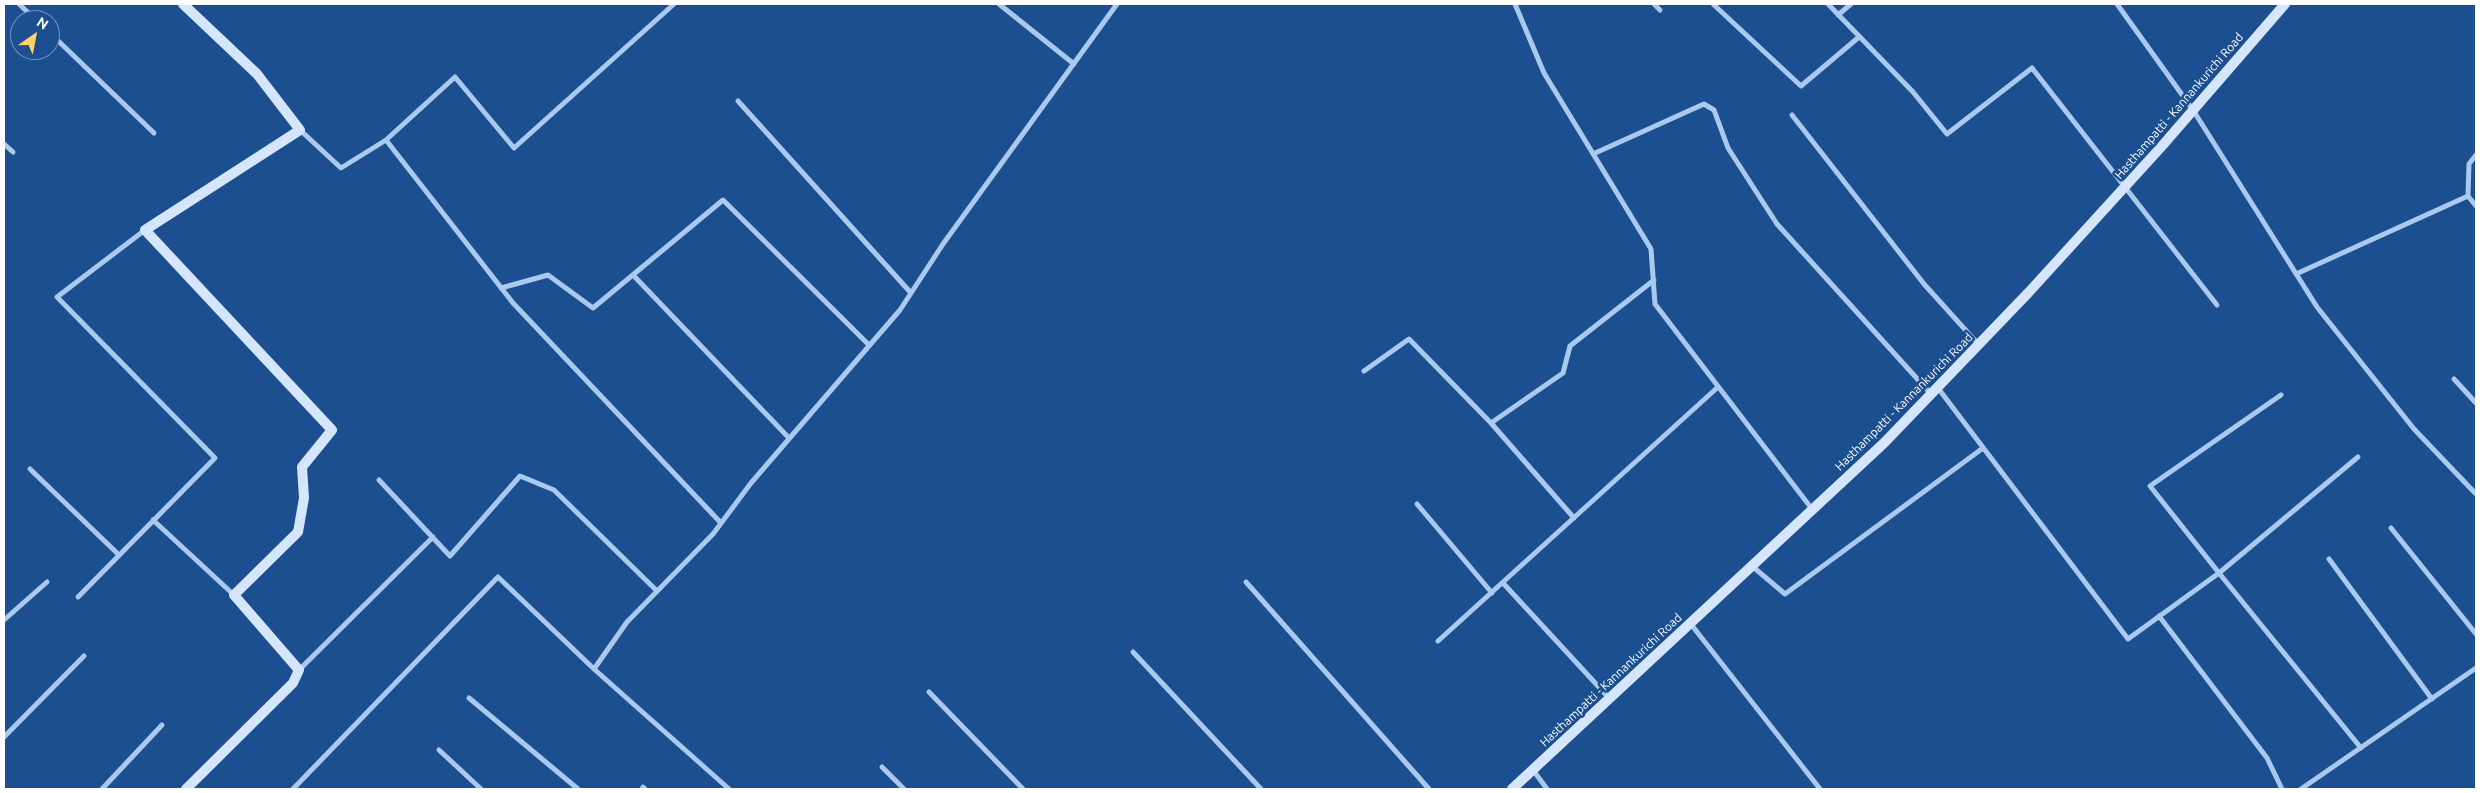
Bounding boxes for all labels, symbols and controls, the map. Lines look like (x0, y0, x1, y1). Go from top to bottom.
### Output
north arrow (10, 10, 60, 60)
text: N (34, 14, 51, 33)
street label: Hasthampatti - Kannankurichi Road (2112, 30, 2246, 182)
street label: Hasthampatti - Kannankurichi Road (1832, 330, 1976, 474)
street label: Hasthampatti - Kannankurichi Road (1537, 610, 1685, 750)

